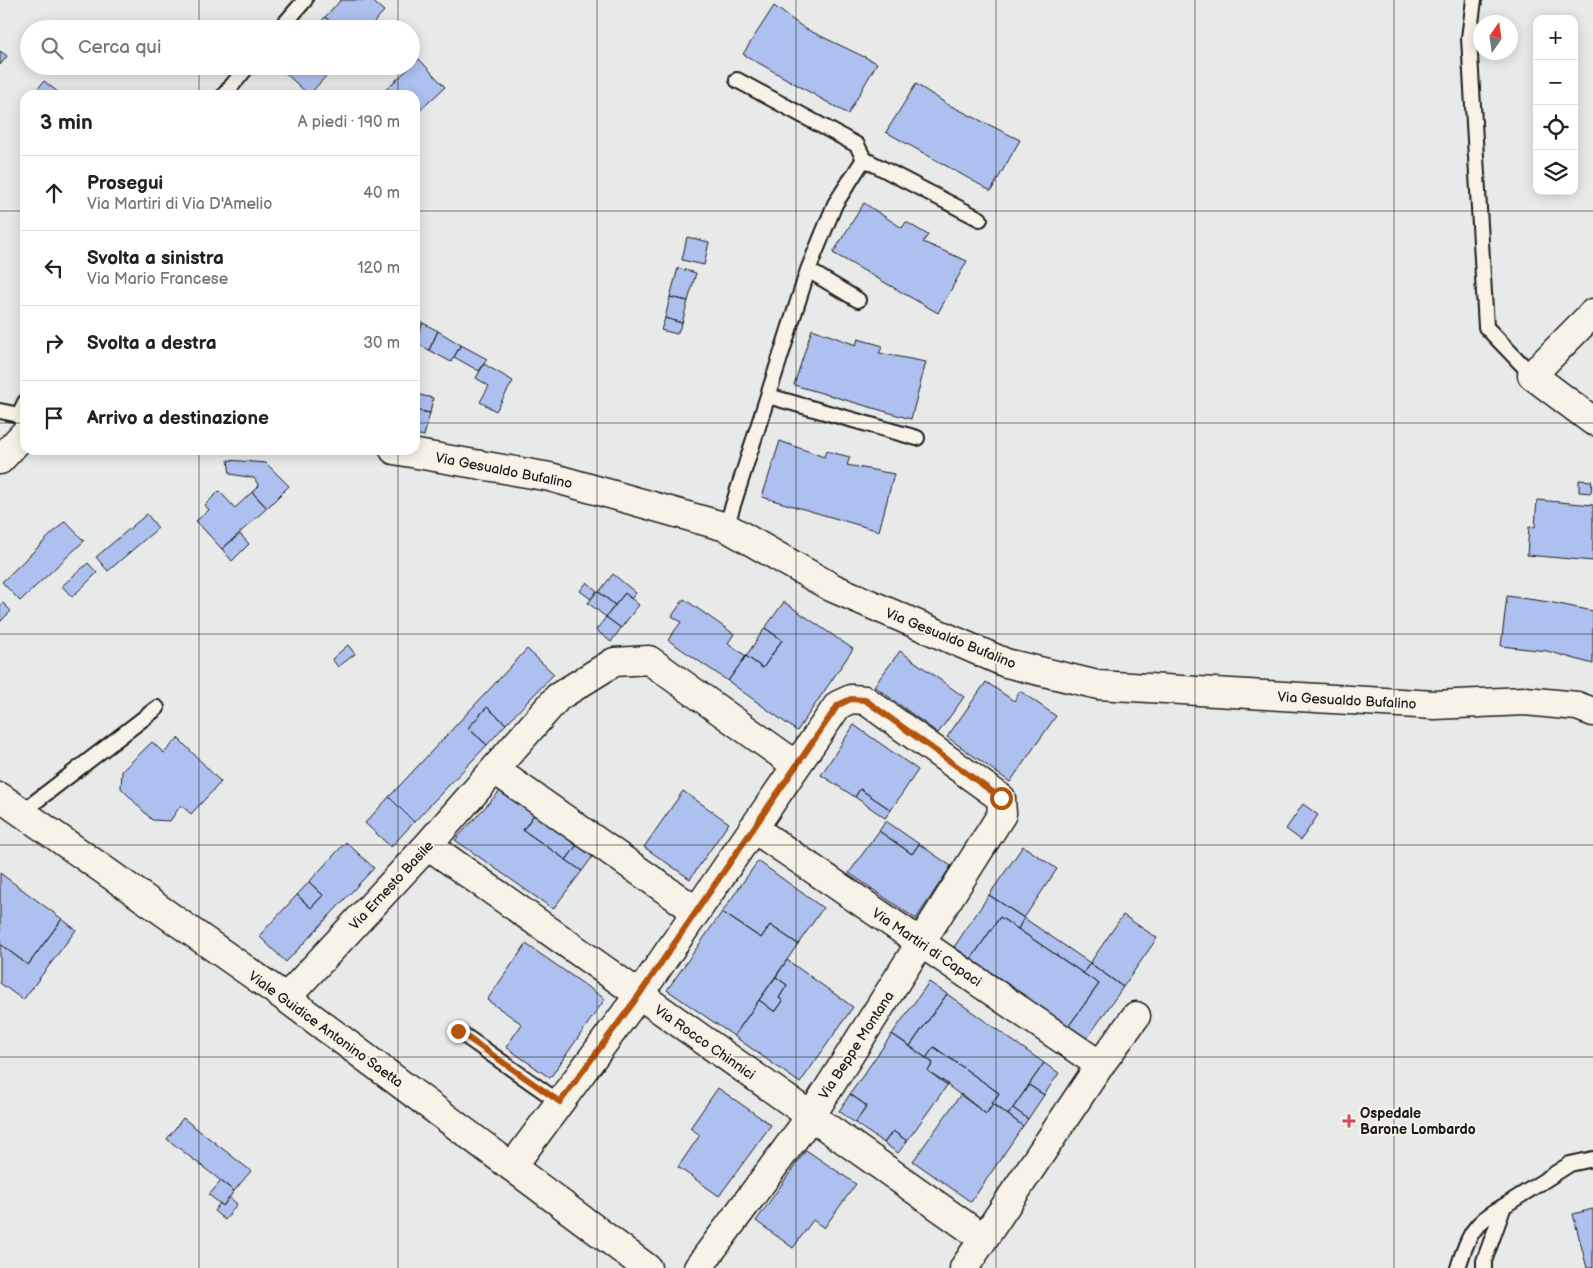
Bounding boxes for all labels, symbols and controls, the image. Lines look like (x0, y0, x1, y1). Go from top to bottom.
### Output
north arrow (1473, 15, 1518, 60)
map controls (1533, 15, 1578, 195)
button: + (1533, 15, 1578, 60)
search box (20, 20, 420, 75)
icon: search (38, 34, 66, 62)
text: Cerca qui (78, 36, 161, 59)
button: − (1533, 60, 1578, 105)
button: locate (1533, 105, 1578, 150)
text: 3 min (40, 110, 93, 135)
text: A piedi · 190 m (298, 113, 400, 132)
button: layers (1533, 150, 1578, 195)
text: Prosegui (87, 172, 163, 195)
icon: ahead (40, 179, 68, 207)
text: 40 m (363, 184, 400, 203)
text: Via Martiri di Via D'Amelio (87, 195, 272, 214)
text: Svolta a sinistra (87, 247, 224, 270)
icon: left (40, 254, 68, 282)
text: 120 m (357, 259, 400, 278)
text: Via Mario Francese (87, 270, 228, 289)
icon: right (40, 329, 68, 357)
text: Svolta a destra (87, 332, 217, 355)
text: 30 m (363, 334, 400, 353)
icon: arrive (40, 404, 68, 432)
text: Arrivo a destinazione (87, 407, 269, 430)
street label: Via Gesualdo Bufalino (434, 449, 574, 492)
street label: Via Gesualdo Bufalino (883, 605, 1019, 672)
street label: Via Gesualdo Bufalino (1277, 688, 1417, 713)
route start (990, 787, 1013, 810)
street label: Via Ernesto Basile (346, 837, 437, 933)
street label: Via Martiri di Capaci (869, 905, 985, 990)
street label: Viale Guidice Antonino Saetta (245, 968, 406, 1091)
street label: Via Beppe Montana (815, 988, 898, 1102)
street label: Via Rocco Chinnici (651, 1001, 758, 1083)
route end (447, 1020, 470, 1043)
place label: Ospedale Barone Lombardo (1360, 1105, 1476, 1138)
marker: Ospedale Barone Lombardo (1342, 1114, 1356, 1128)

